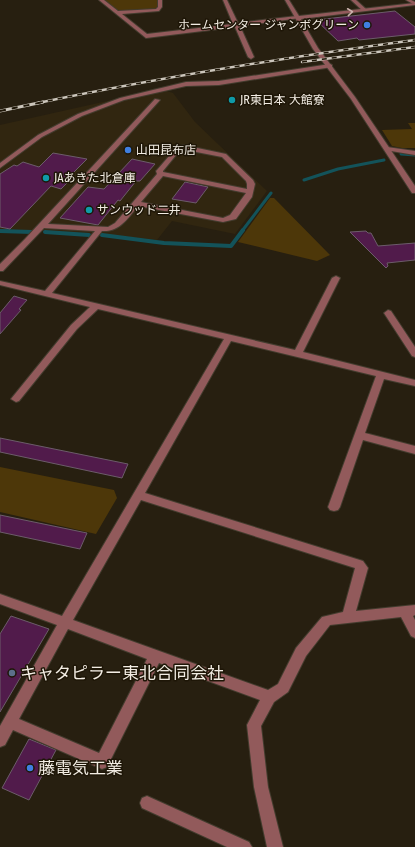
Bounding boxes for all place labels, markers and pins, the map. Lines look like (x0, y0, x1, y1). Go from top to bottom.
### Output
place label: ホームセンター ジャンボグリーン (178, 18, 359, 32)
marker: ホームセンター ジャンボグリーン (362, 20, 372, 30)
place label: JR東日本 大館寮 (240, 93, 325, 107)
marker: JR東日本 大館寮 (227, 95, 237, 105)
place label: 山田昆布店 (136, 143, 196, 157)
marker: 山田昆布店 (123, 145, 133, 155)
place label: JAあきた北倉庫 (54, 171, 136, 185)
marker: JAあきた北倉庫 (41, 173, 51, 183)
place label: サンウッド二井 (97, 203, 181, 217)
marker: サンウッド二井 (84, 205, 94, 215)
place label: キャタピラー東北合同会社 (20, 663, 224, 684)
marker: キャタピラー東北合同会社 (7, 668, 17, 678)
place label: 藤電気工業 (38, 758, 123, 779)
marker: 藤電気工業 (25, 763, 35, 773)

